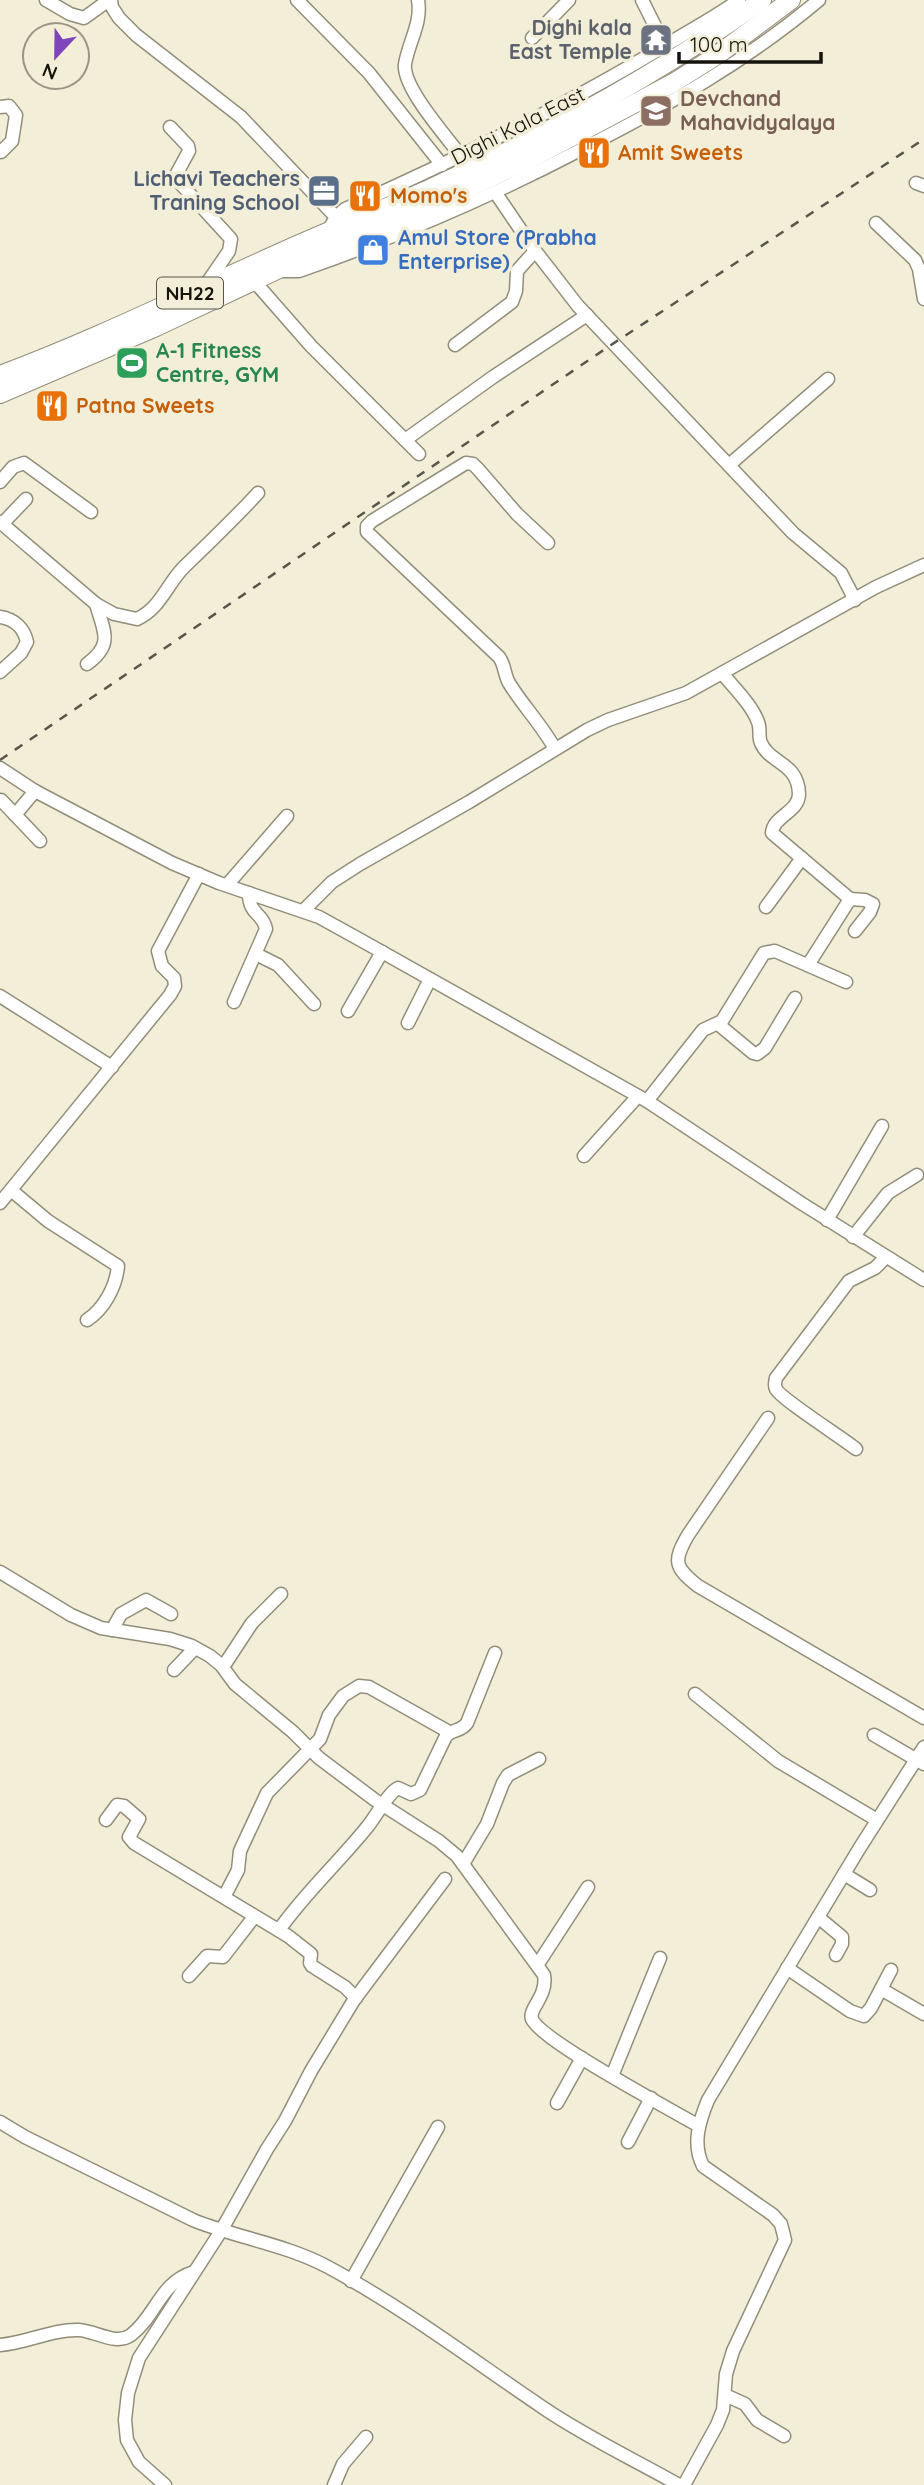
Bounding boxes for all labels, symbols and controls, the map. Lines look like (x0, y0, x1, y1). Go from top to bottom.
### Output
place label: Dighi kala East Temple (509, 14, 632, 64)
north arrow (21, 21, 91, 91)
temple icon: Dighi kala East Temple (637, 21, 675, 59)
scale bar (679, 21, 821, 65)
text: 100 m (690, 31, 748, 57)
text: N (39, 58, 61, 86)
street label: Dighi Kala East (446, 80, 589, 170)
place label: Devchand Mahavidyalaya (680, 85, 835, 135)
school or university icon: Devchand Mahavidyalaya (637, 92, 675, 130)
restaurant icon: Amit Sweets (575, 134, 613, 172)
place label: Amit Sweets (618, 139, 743, 165)
place label: Lichavi Teachers Traning School (133, 165, 300, 215)
office icon: Lichavi Teachers Traning School (305, 172, 343, 210)
restaurant icon: Momo's (346, 177, 384, 215)
place label: Momo's (390, 182, 467, 208)
place label: Amul Store (Prabha Enterprise) (398, 224, 597, 274)
shop icon: Amul Store (Prabha Enterprise) (354, 231, 392, 269)
road number: NH22 (157, 278, 223, 308)
place label: A-1 Fitness Centre, GYM (156, 337, 279, 387)
sports icon: A-1 Fitness Centre, GYM (113, 344, 151, 382)
restaurant icon: Patna Sweets (33, 387, 71, 425)
place label: Patna Sweets (76, 392, 215, 418)

